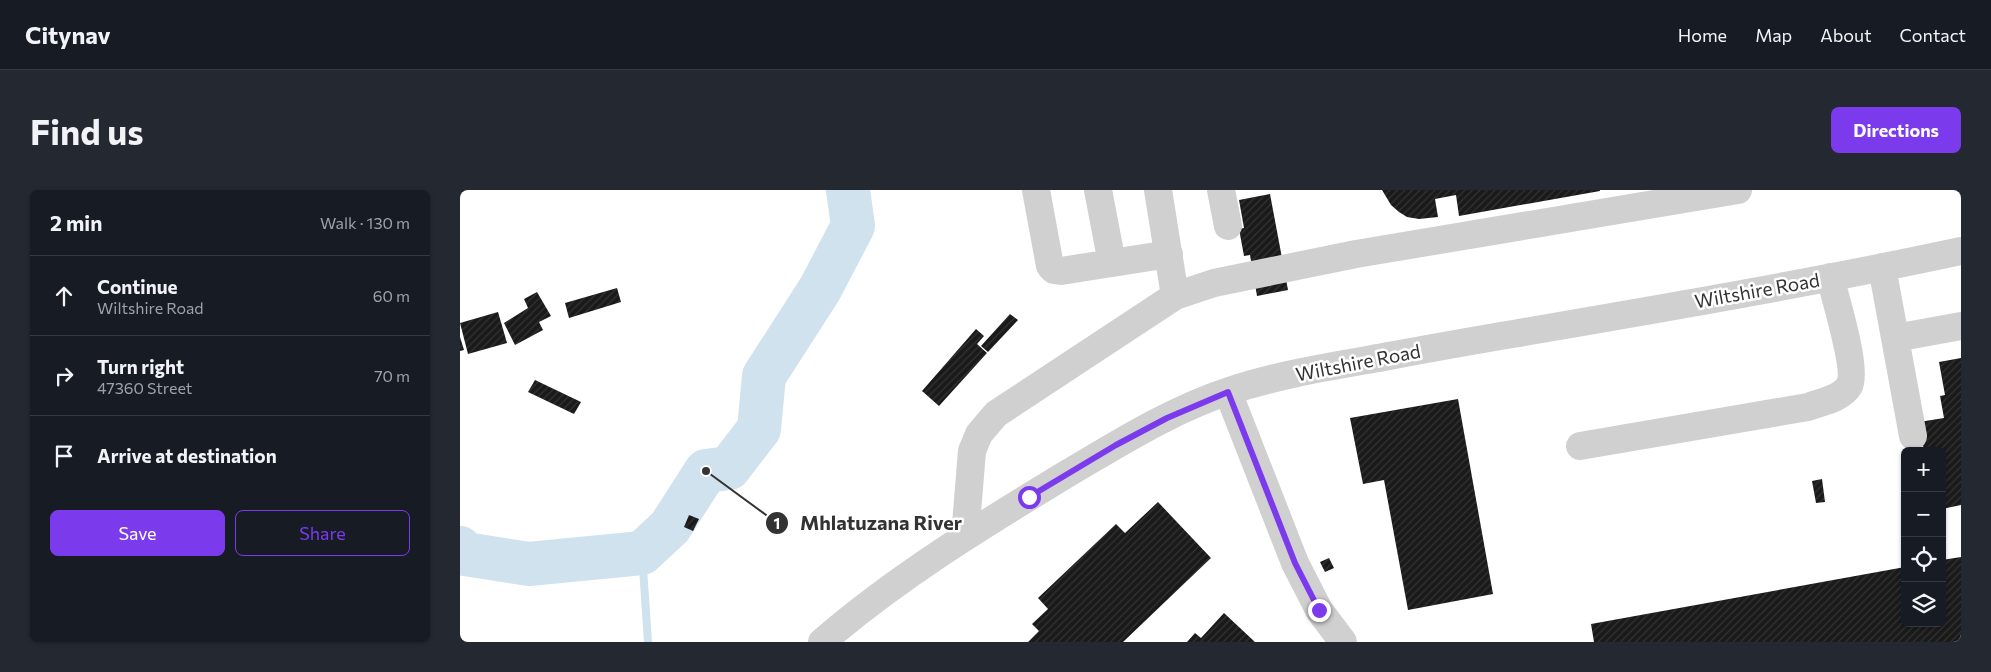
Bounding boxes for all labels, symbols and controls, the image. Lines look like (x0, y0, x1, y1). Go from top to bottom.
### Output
text: Citynav (25, 20, 111, 49)
text: Home (1678, 24, 1727, 46)
text: Map (1755, 24, 1792, 46)
text: About (1820, 24, 1872, 46)
text: Contact (1900, 24, 1966, 46)
button: Directions (1831, 107, 1961, 153)
text: Find us (30, 109, 144, 152)
text: 2 min (50, 210, 102, 235)
text: Walk · 130 m (320, 213, 410, 232)
street label: Wiltshire Road (1693, 268, 1821, 312)
text: Continue (97, 275, 177, 298)
icon: ahead (50, 282, 78, 310)
text: 60 m (373, 286, 410, 305)
text: Wiltshire Road (97, 298, 204, 317)
street label: Wiltshire Road (1294, 339, 1422, 385)
text: Turn right (97, 355, 184, 378)
icon: right (50, 362, 78, 390)
text: 70 m (374, 366, 410, 385)
text: 47360 Street (97, 378, 192, 397)
icon: arrive (50, 442, 78, 470)
text: Arrive at destination (97, 444, 277, 467)
map controls (1901, 447, 1946, 627)
button: + (1901, 447, 1946, 492)
route start (1018, 486, 1041, 509)
button: − (1901, 492, 1946, 537)
callout: Mhlatuzana River (765, 506, 972, 541)
button: Save (50, 510, 225, 556)
button: Share (235, 510, 410, 556)
text: Mhlatuzana River (800, 510, 962, 534)
text: 1 (774, 514, 780, 532)
button: locate (1901, 537, 1946, 582)
button: layers (1901, 582, 1946, 627)
route end (1308, 599, 1331, 622)

